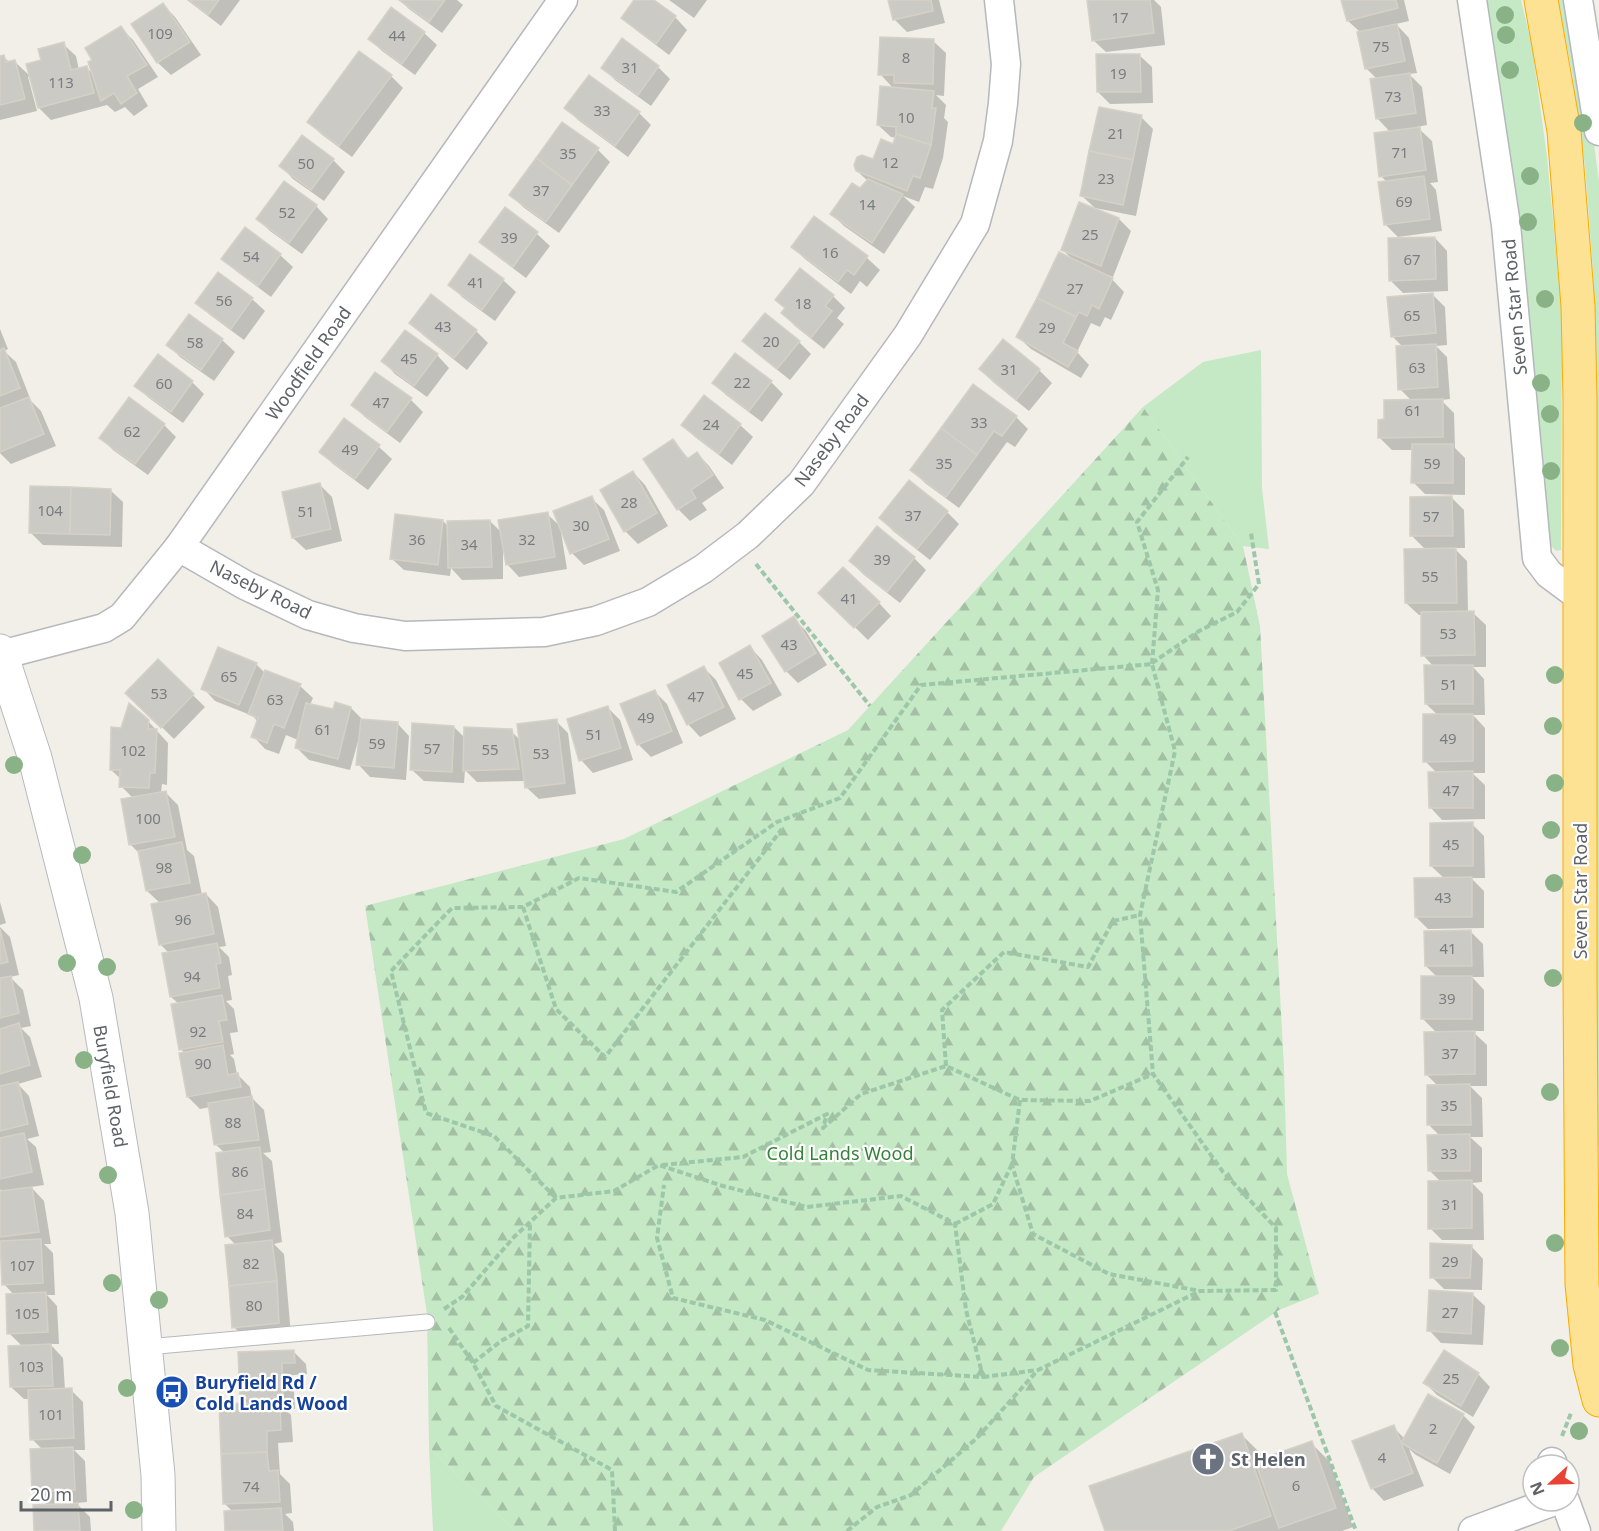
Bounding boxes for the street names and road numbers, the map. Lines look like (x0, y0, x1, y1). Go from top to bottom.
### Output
street label: Seven Star Road (1496, 238, 1532, 376)
street label: Woodfield Road (260, 301, 356, 425)
street label: Naseby Road (788, 389, 874, 491)
street label: Naseby Road (206, 554, 316, 624)
street label: Seven Star Road (1568, 823, 1592, 959)
street label: Buryfield Road (88, 1023, 134, 1149)

